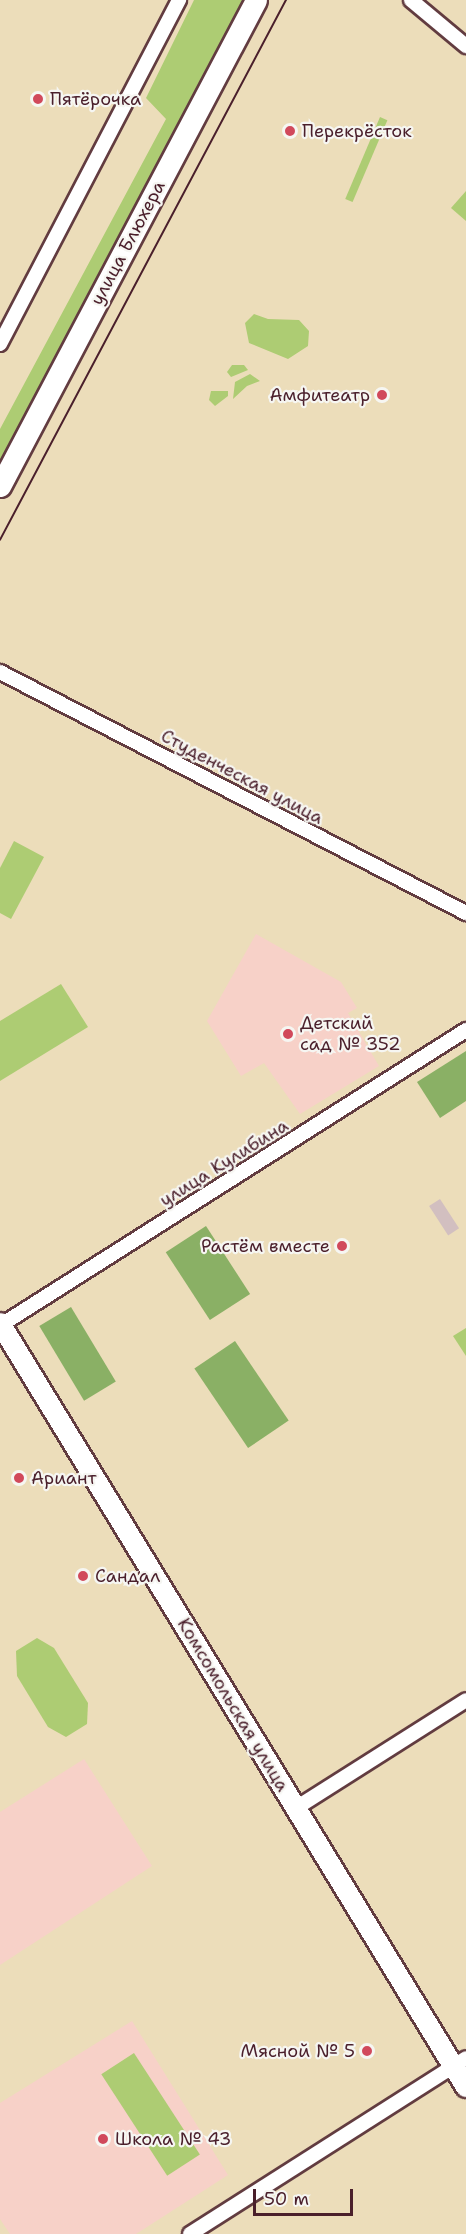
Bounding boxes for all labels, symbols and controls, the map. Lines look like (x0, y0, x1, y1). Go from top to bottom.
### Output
place label: Пятёрочка (50, 88, 141, 110)
marker: Пятёрочка (31, 92, 45, 106)
place label: Перекрёсток (302, 120, 412, 142)
marker: Перекрёсток (283, 124, 297, 138)
street label: улица Блюхера (86, 177, 170, 309)
place label: Амфитеатр (270, 384, 370, 406)
marker: Амфитеатр (375, 388, 389, 402)
street label: Студенческая улица (157, 725, 327, 829)
place label: Детский сад № 352 (300, 1013, 401, 1056)
marker: Детский сад № 352 (281, 1027, 295, 1041)
street label: улица Кулибина (156, 1115, 292, 1211)
place label: Растём вместе (201, 1235, 330, 1257)
marker: Растём вместе (335, 1239, 349, 1253)
place label: Ариант (31, 1467, 97, 1489)
marker: Ариант (12, 1471, 26, 1485)
place label: Сандал (95, 1565, 160, 1587)
marker: Сандал (76, 1569, 90, 1583)
street label: Комсомольская улица (173, 1614, 293, 1796)
place label: Мясной № 5 (241, 2040, 355, 2062)
marker: Мясной № 5 (360, 2044, 374, 2058)
place label: Школа № 43 (115, 2128, 231, 2150)
marker: Школа № 43 (96, 2132, 110, 2146)
scale bar (256, 2177, 356, 2215)
text: 50 m (264, 2187, 309, 2211)

